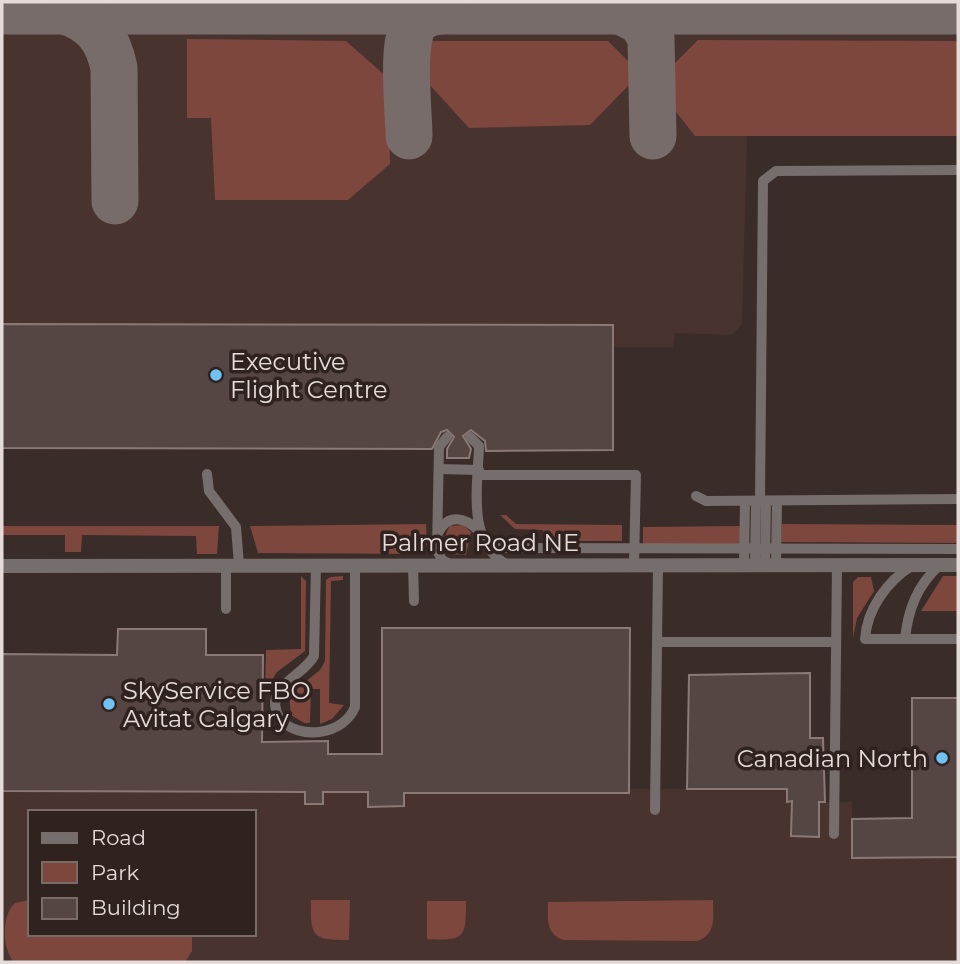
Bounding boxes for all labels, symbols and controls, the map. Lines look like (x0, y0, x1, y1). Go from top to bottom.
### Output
place label: Executive Flight Centre (230, 347, 388, 404)
marker: Executive Flight Centre (208, 367, 224, 383)
street label: Palmer Road NE (381, 528, 579, 557)
place label: SkyService FBO Avitat Calgary (123, 676, 311, 733)
marker: SkyService FBO Avitat Calgary (101, 696, 117, 712)
place label: Canadian North (737, 744, 928, 773)
marker: Canadian North (934, 750, 950, 766)
legend (28, 810, 256, 936)
text: Road (91, 825, 146, 850)
text: Park (91, 860, 139, 885)
text: Building (91, 895, 181, 920)

